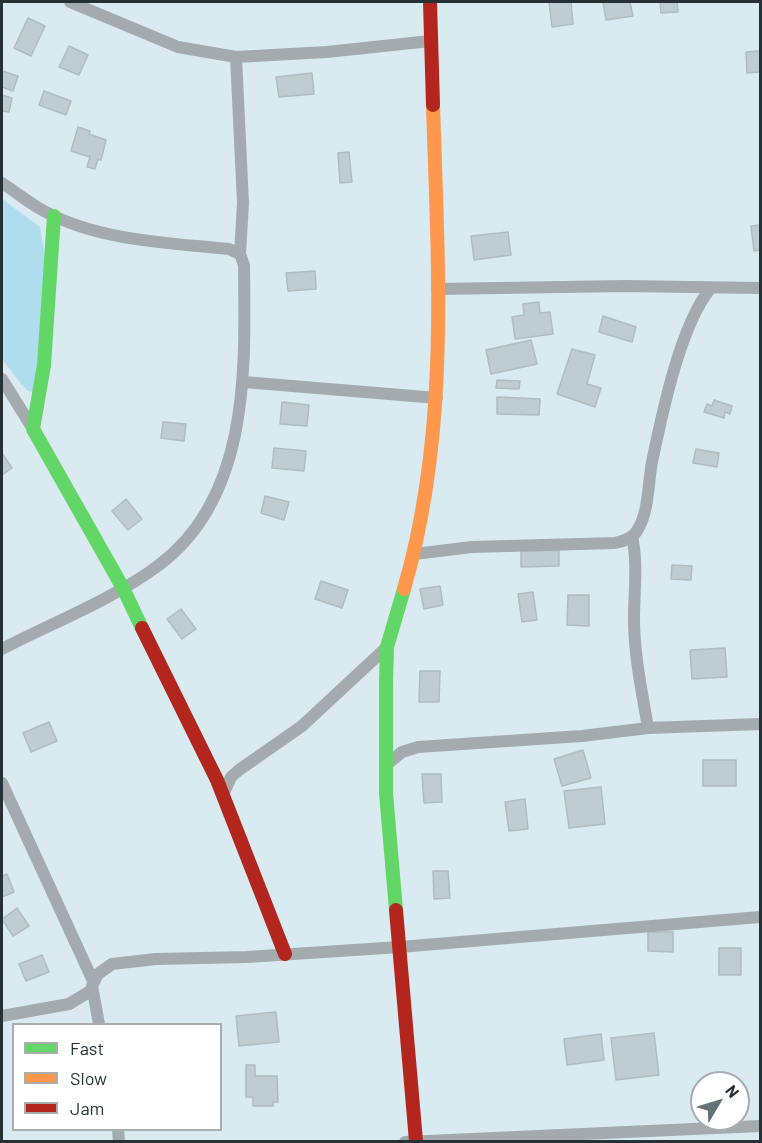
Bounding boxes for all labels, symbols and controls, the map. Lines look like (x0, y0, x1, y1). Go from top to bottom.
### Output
legend (12, 1023, 222, 1131)
text: Fast (70, 1037, 104, 1059)
text: Slow (70, 1067, 107, 1089)
north arrow (690, 1071, 750, 1131)
text: N (722, 1081, 744, 1101)
text: Jam (70, 1097, 104, 1119)

